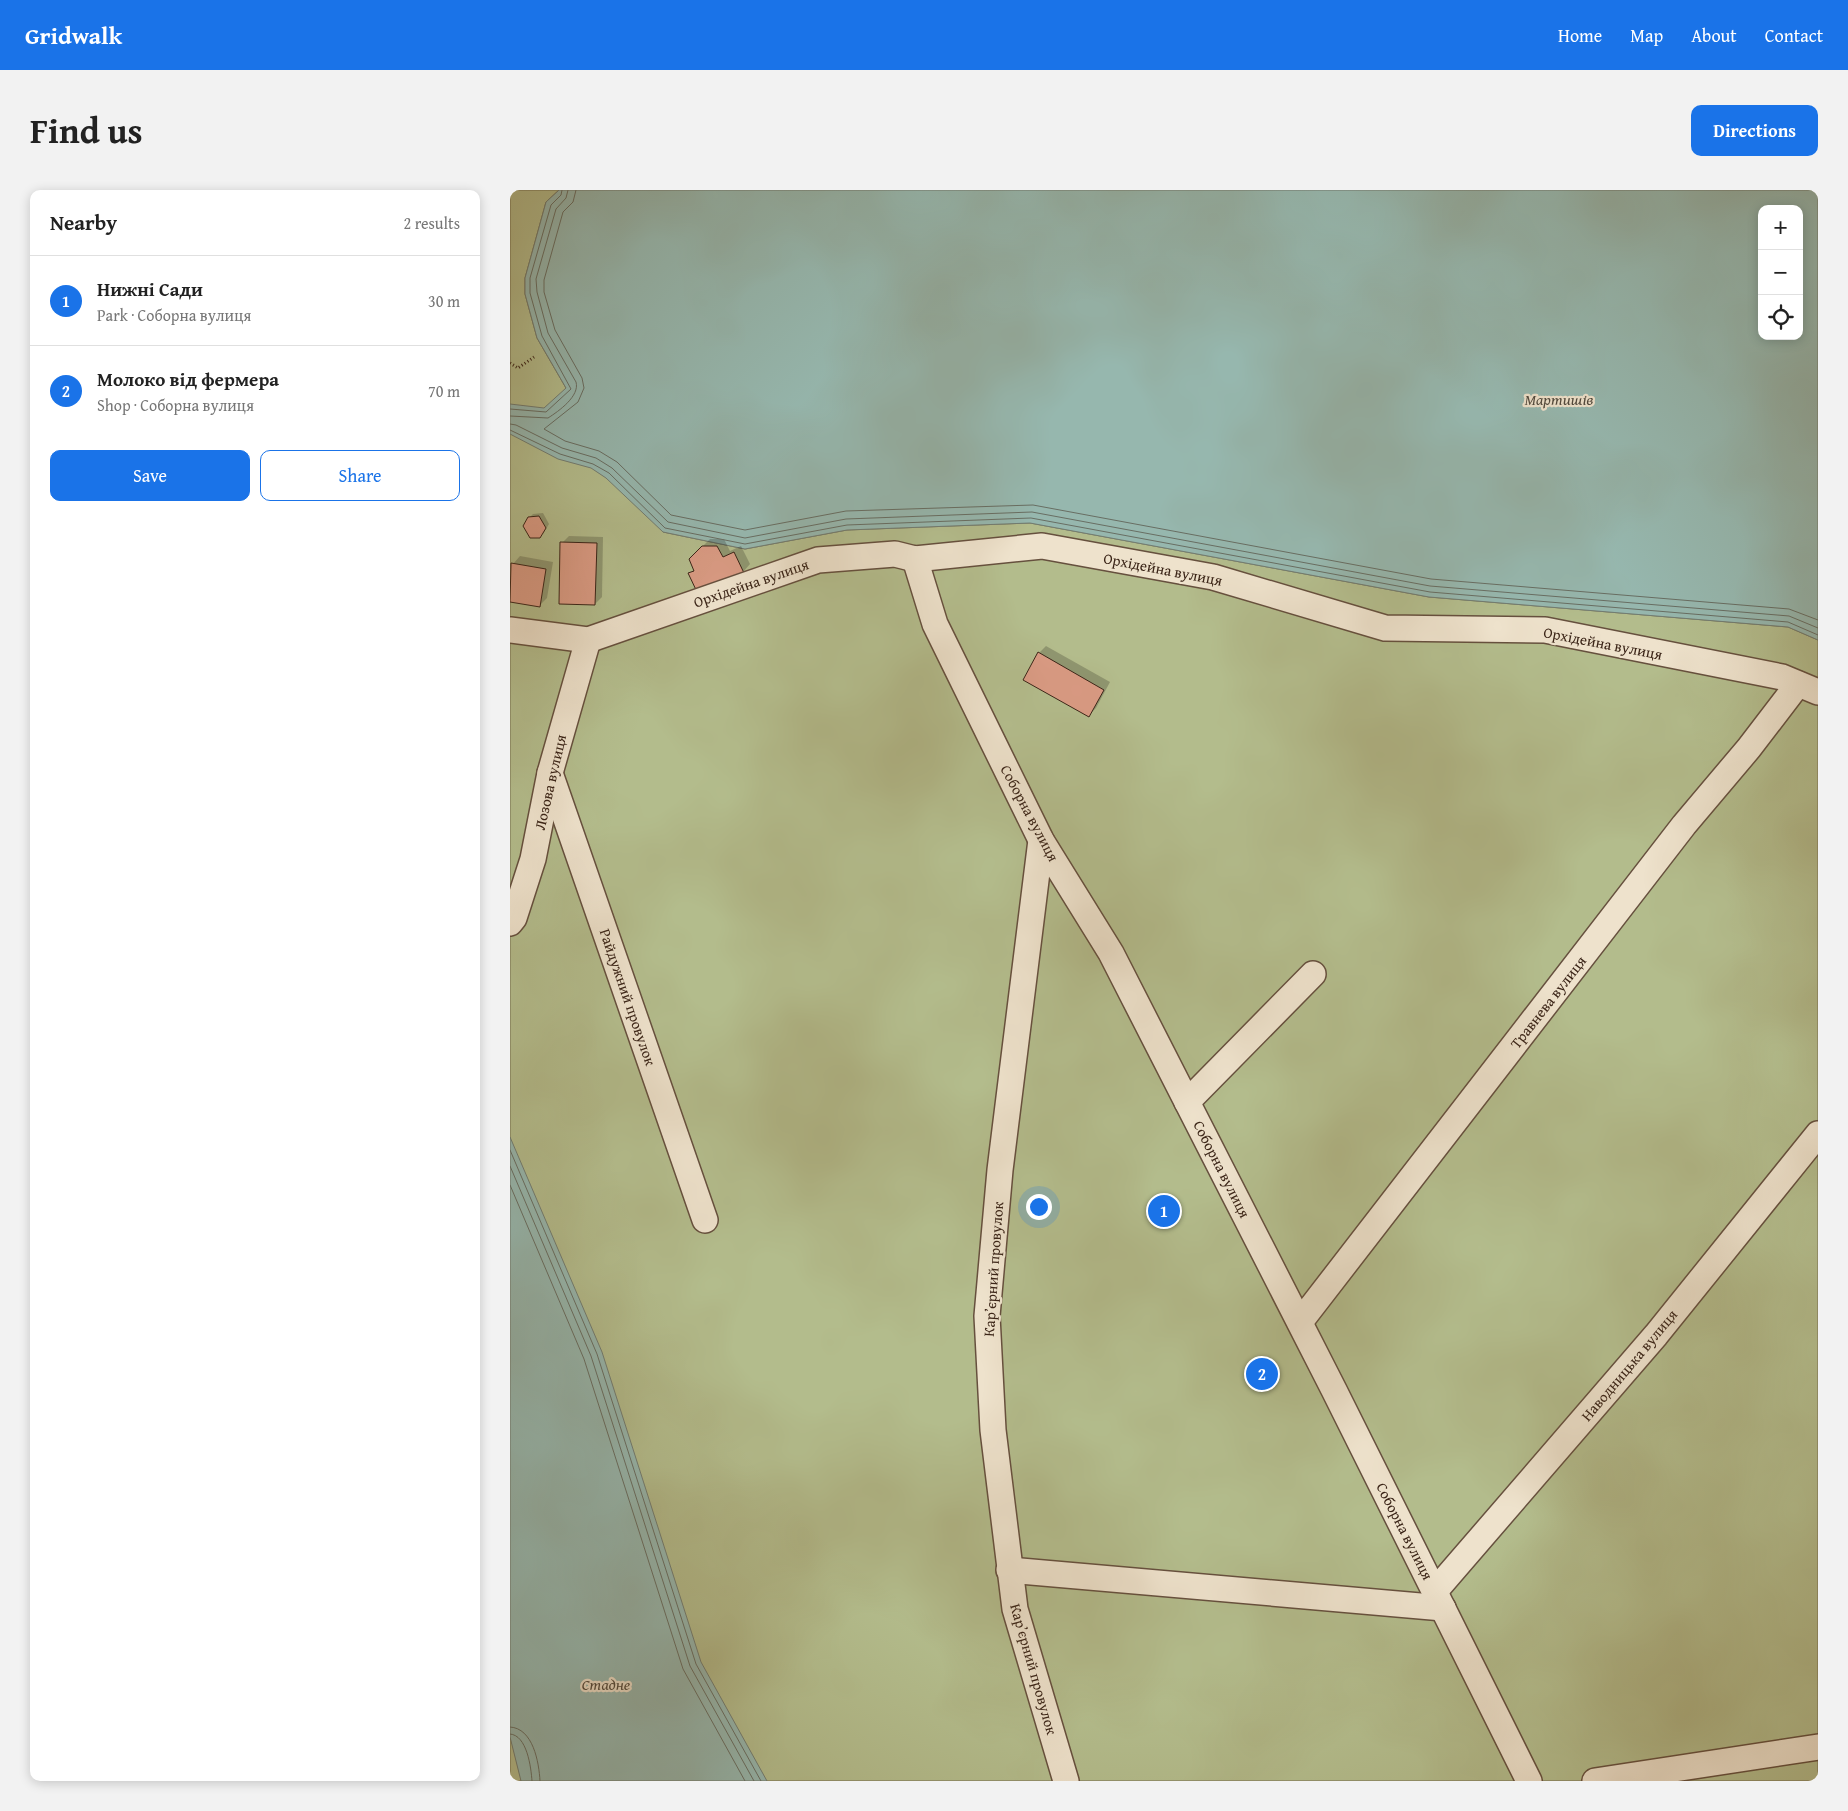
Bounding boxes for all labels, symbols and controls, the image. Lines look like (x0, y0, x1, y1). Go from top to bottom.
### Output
text: Gridwalk (25, 18, 122, 53)
text: Home (1558, 22, 1602, 49)
text: Map (1630, 22, 1663, 49)
text: About (1691, 22, 1737, 49)
text: Contact (1765, 22, 1823, 49)
text: Find us (30, 105, 143, 156)
button: Directions (1691, 105, 1818, 156)
map controls (1758, 205, 1803, 340)
button: + (1758, 205, 1803, 250)
text: Nearby (50, 207, 117, 238)
text: 2 results (403, 211, 460, 235)
button: − (1758, 250, 1803, 295)
text: Нижні Сади (97, 275, 203, 303)
text: 1 (62, 289, 70, 313)
text: 30 m (428, 289, 460, 313)
button: locate (1758, 295, 1803, 340)
text: Park · Соборна вулиця (97, 303, 251, 327)
text: Молоко від фермера (97, 365, 279, 393)
text: 2 (62, 379, 70, 403)
text: 70 m (428, 379, 460, 403)
water label: Мартишів (1525, 387, 1594, 411)
text: Shop · Соборна вулиця (97, 393, 254, 417)
button: Save (50, 450, 250, 501)
button: Share (260, 450, 460, 501)
street label: Орхідейна вулиця (1102, 547, 1225, 591)
street label: Орхідейна вулиця (691, 553, 812, 613)
street label: Орхідейна вулиця (1542, 621, 1665, 665)
street label: Лозова вулиця (529, 732, 571, 832)
street label: Соборна вулиця (996, 761, 1064, 865)
street label: Райдужний провулок (595, 926, 661, 1068)
street label: Травнева вулиця (1505, 951, 1591, 1053)
street label: Соборна вулиця (1188, 1117, 1256, 1222)
pin: 1 (1148, 1192, 1180, 1230)
your location (1026, 1194, 1052, 1220)
street label: Карʼєрний провулок (978, 1201, 1008, 1337)
street label: Наводницька вулиця (1576, 1304, 1682, 1425)
pin: 2 (1246, 1355, 1278, 1393)
street label: Соборна вулиця (1371, 1479, 1439, 1584)
street label: Карʼєрний провулок (1005, 1601, 1063, 1737)
water label: Стадне (582, 1672, 631, 1696)

